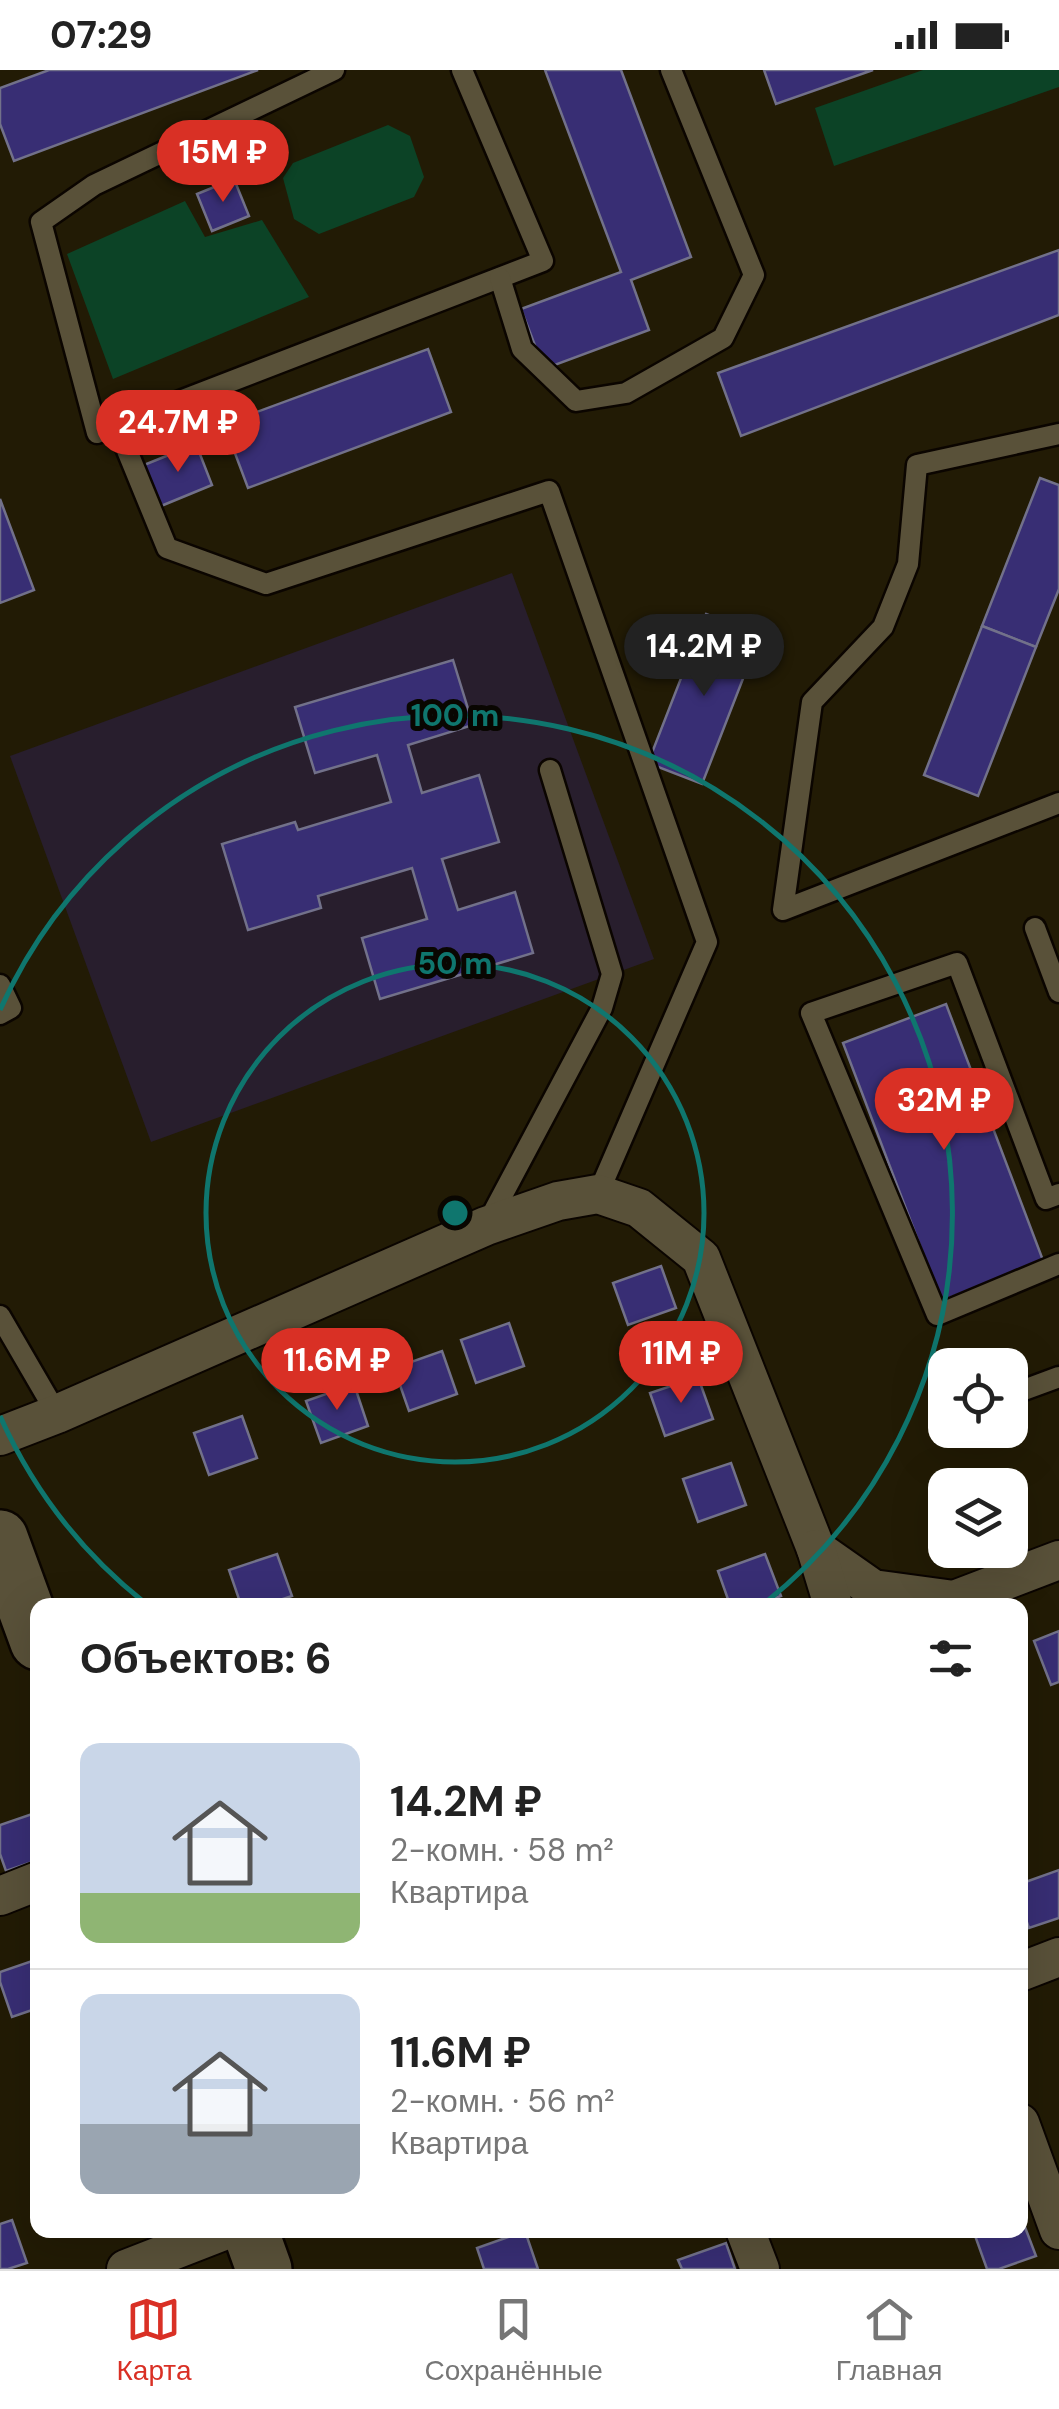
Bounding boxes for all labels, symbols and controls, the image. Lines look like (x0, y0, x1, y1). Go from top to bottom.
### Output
text: 07:29 (50, 10, 153, 60)
pin: 15M ₽ (153, 120, 293, 205)
text: 15M ₽ (179, 131, 267, 173)
pin: 24.7M ₽ (86, 390, 270, 475)
text: 24.7M ₽ (118, 401, 238, 443)
pin: 14.2M ₽ (612, 614, 796, 699)
text: 14.2M ₽ (646, 625, 762, 667)
text: 100 m (411, 696, 499, 735)
text: 50 m (417, 944, 493, 983)
pin: 32M ₽ (874, 1068, 1014, 1153)
text: 32M ₽ (897, 1079, 991, 1121)
centre of rings (437, 1195, 473, 1231)
pin: 11M ₽ (611, 1321, 751, 1406)
pin: 11.6M ₽ (245, 1328, 429, 1413)
text: 11M ₽ (641, 1332, 721, 1374)
text: 11.6M ₽ (283, 1339, 391, 1381)
map controls (928, 1348, 1028, 1568)
button: locate (928, 1348, 1028, 1448)
button: layers (928, 1468, 1028, 1568)
text: Объектов: 6 (80, 1631, 332, 1686)
icon: filters (923, 1631, 978, 1686)
text: 14.2M ₽ (390, 1774, 542, 1829)
icon: home (160, 1783, 280, 1903)
text: 2-комн. · 58 m² (390, 1829, 614, 1871)
text: Квартира (390, 1871, 528, 1913)
text: 11.6M ₽ (390, 2025, 531, 2080)
icon: home (160, 2034, 280, 2154)
text: 2-комн. · 56 m² (390, 2080, 614, 2122)
text: Квартира (390, 2122, 528, 2164)
tab: Карта (117, 2292, 191, 2389)
tab: Сохранённые (425, 2292, 603, 2389)
tab: Главная (836, 2292, 942, 2389)

